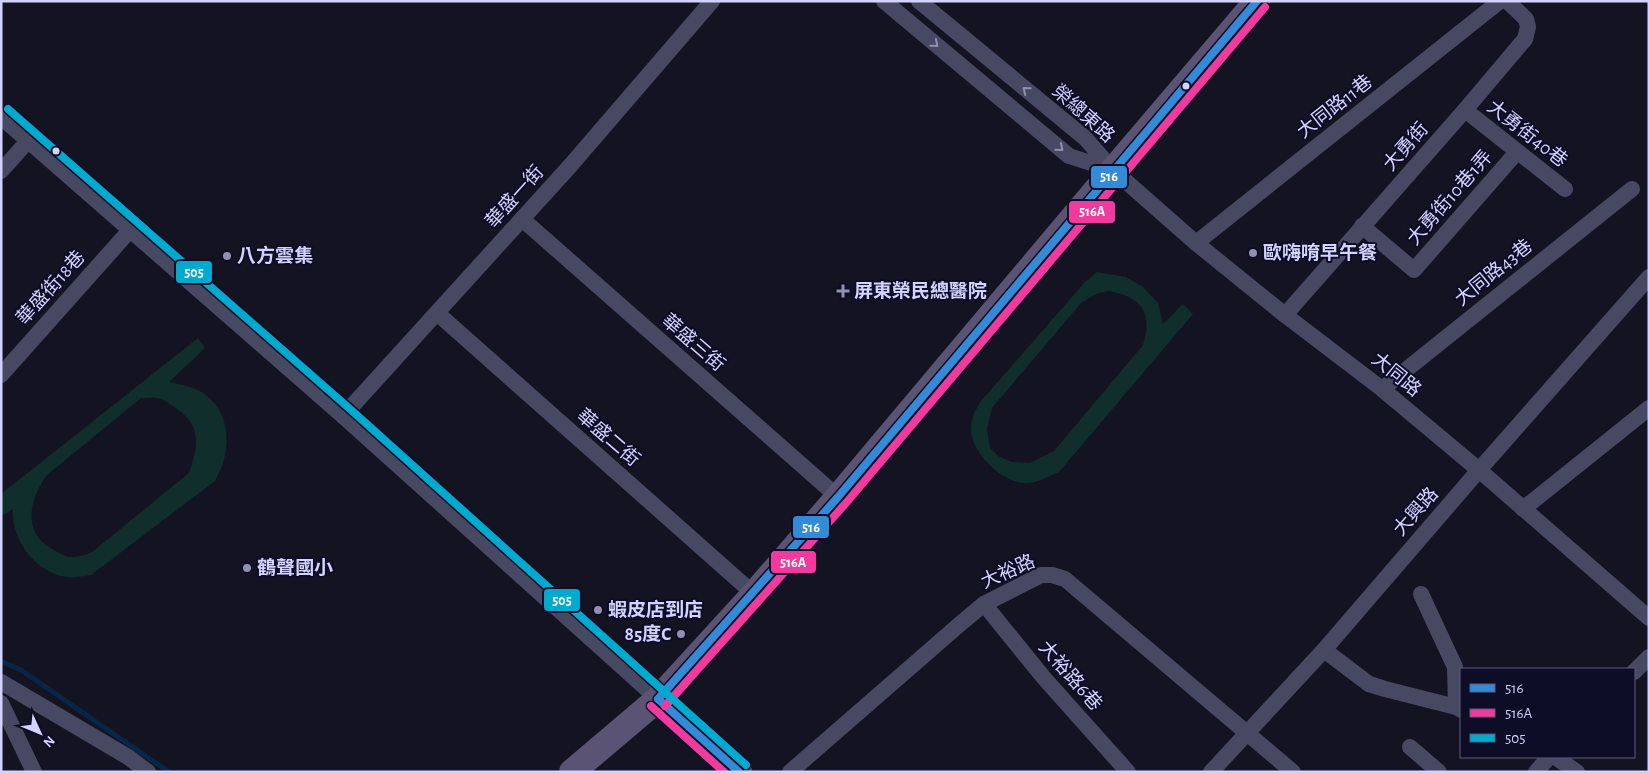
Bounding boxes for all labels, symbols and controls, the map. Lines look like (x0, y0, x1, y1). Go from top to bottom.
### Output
one-way arrow (929, 38, 938, 46)
street label: 大同路11巷 (1293, 71, 1376, 142)
street label: 榮總東路 (1048, 80, 1119, 146)
unlabelled marker (1181, 81, 1191, 91)
one-way arrow (1023, 87, 1032, 95)
street label: 大勇街40巷 (1484, 96, 1572, 171)
street label: 大勇街 (1379, 119, 1432, 175)
one-way arrow (1054, 142, 1063, 151)
unlabelled marker (51, 146, 61, 156)
street label: 大勇街10巷1弄 (1403, 146, 1496, 249)
street label: 華盛一街 (481, 161, 547, 232)
line badge: 516 (1090, 165, 1128, 189)
text: 516 (1100, 170, 1118, 184)
line badge: 516A (1068, 200, 1116, 224)
text: 516A (1079, 205, 1106, 219)
street label: 大同路43巷 (1451, 235, 1536, 310)
place label: 歐嗨唷早午餐 (1263, 242, 1377, 263)
place label: 八方雲集 (237, 245, 313, 266)
street label: 華盛街18巷 (12, 246, 89, 328)
marker: 歐嗨唷早午餐 (1247, 247, 1259, 259)
marker: 八方雲集 (221, 250, 233, 262)
line badge: 505 (175, 260, 213, 284)
text: 505 (184, 266, 204, 280)
place label: 屏東榮民總醫院 (854, 280, 987, 301)
marker: 屏東榮民總醫院 (836, 284, 850, 298)
street label: 華盛三街 (658, 309, 729, 375)
street label: 大同路 (1368, 349, 1425, 400)
street label: 華盛二街 (573, 404, 644, 470)
street label: 大興路 (1389, 484, 1442, 540)
line badge: 516 (792, 515, 830, 539)
text: 516 (802, 521, 820, 535)
line badge: 516A (770, 550, 817, 574)
street label: 大裕路 (978, 551, 1038, 592)
text: 516A (780, 556, 807, 570)
place label: 鶴聲國小 (257, 557, 333, 578)
marker: 鶴聲國小 (241, 562, 253, 574)
line badge: 505 (543, 588, 581, 612)
text: 505 (552, 594, 572, 608)
place label: 蝦皮店到店 (608, 599, 703, 620)
marker: 蝦皮店到店 (592, 604, 604, 616)
place label: 85度C (625, 623, 671, 644)
marker: 85度C (675, 628, 687, 640)
street label: 大裕路6巷 (1035, 636, 1107, 714)
legend (1460, 668, 1635, 758)
text: 516 (1505, 681, 1523, 696)
text: 516A (1505, 706, 1532, 721)
north arrow (15, 708, 65, 758)
text: 505 (1505, 731, 1525, 746)
text: N (40, 733, 57, 750)

